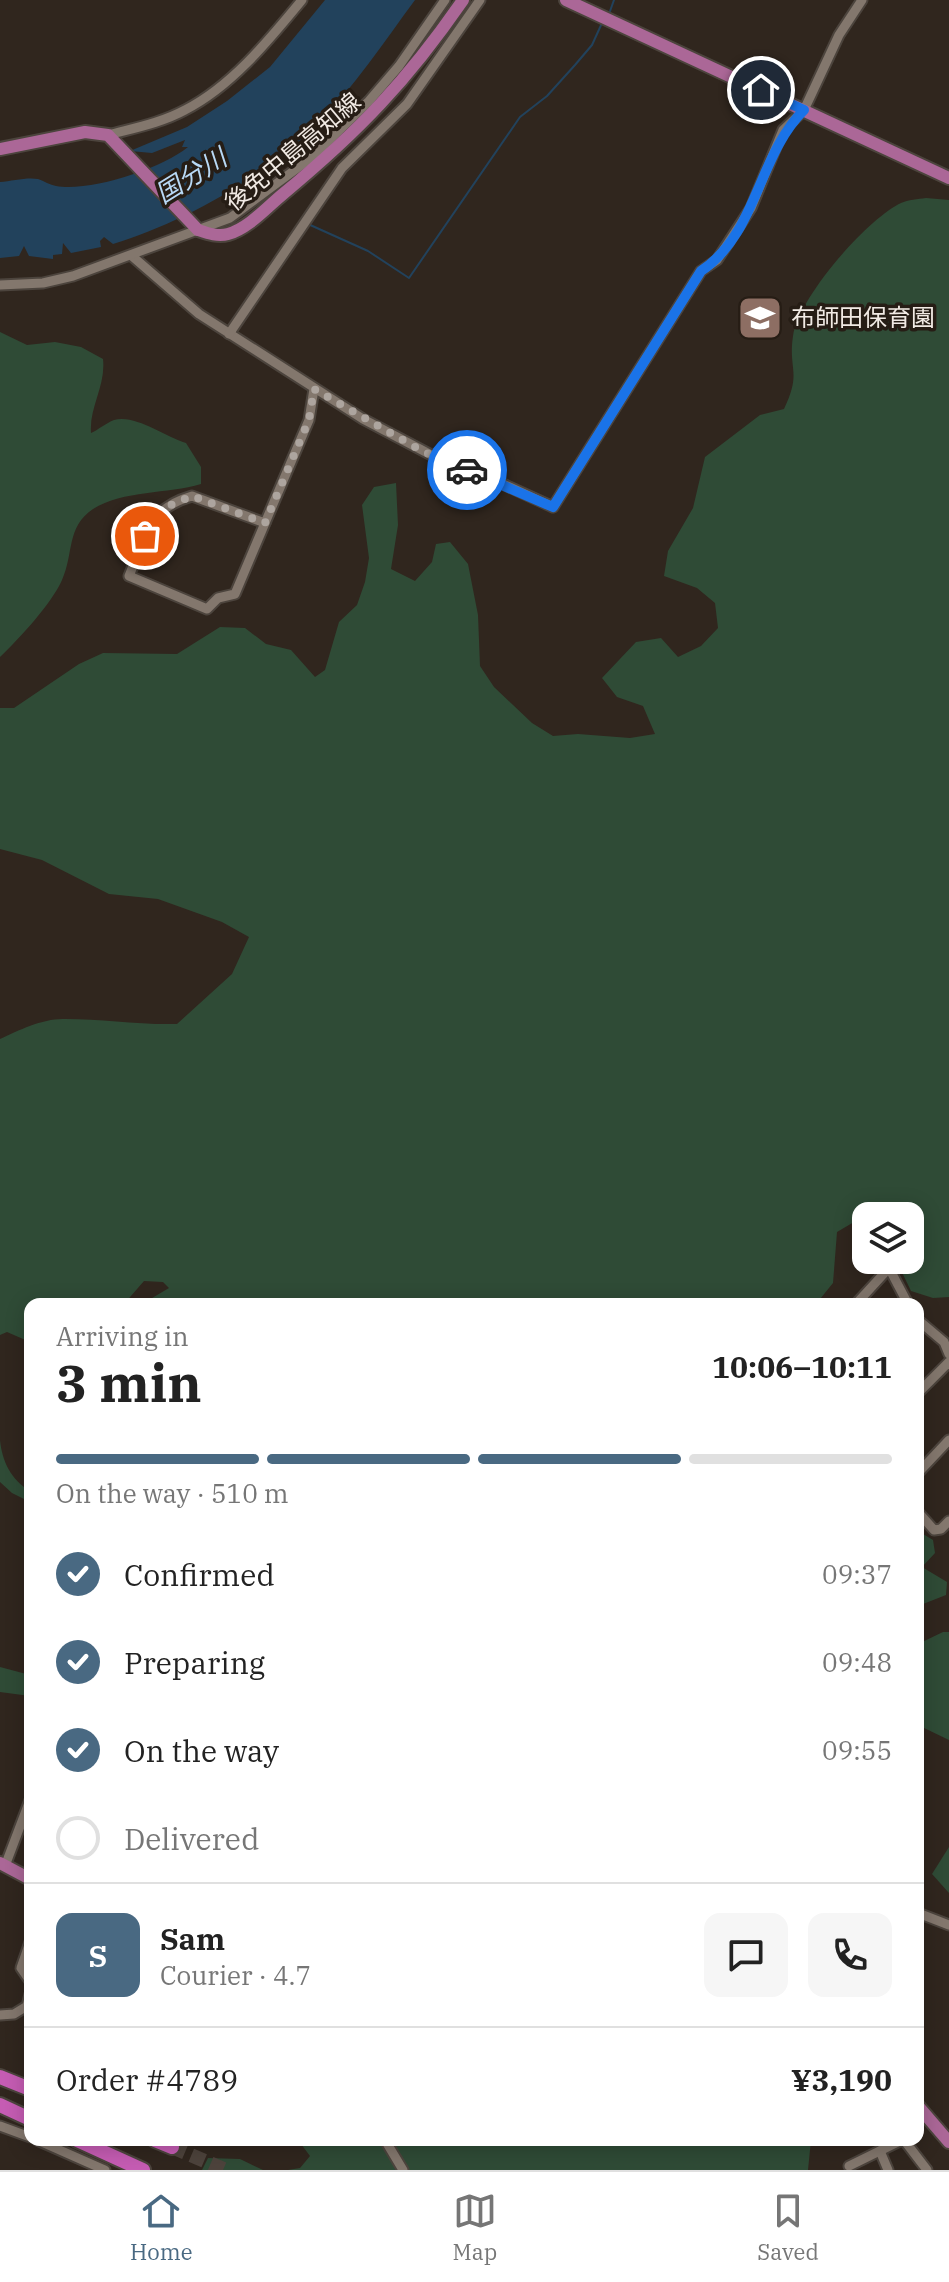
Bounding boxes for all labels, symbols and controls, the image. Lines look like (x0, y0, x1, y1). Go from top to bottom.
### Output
pin (727, 56, 795, 124)
icon: home (739, 68, 783, 112)
street label: 後免中島高知線 (218, 85, 367, 217)
water label: 国分川 (148, 138, 235, 210)
school or university icon: 布師田保育園 (736, 294, 784, 342)
place label: 布師田保育園 (791, 301, 935, 333)
courier (427, 430, 507, 510)
icon: car (445, 448, 489, 492)
pin (111, 502, 179, 570)
icon: bag (123, 514, 167, 558)
map controls (852, 1202, 924, 1274)
button: layers (852, 1202, 924, 1274)
text: Arriving in (56, 1319, 189, 1353)
text: 10:06–10:11 (712, 1347, 892, 1386)
text: 3 min (56, 1349, 202, 1416)
text: On the way · 510 m (56, 1476, 289, 1510)
icon: check (56, 1552, 100, 1596)
text: Confirmed (124, 1555, 275, 1594)
text: 09:37 (822, 1557, 892, 1591)
icon: check (56, 1640, 100, 1684)
text: Preparing (124, 1643, 265, 1682)
text: 09:48 (822, 1645, 892, 1679)
icon: check (56, 1728, 100, 1772)
text: On the way (124, 1731, 279, 1770)
text: 09:55 (822, 1733, 892, 1767)
text: Delivered (124, 1819, 259, 1858)
button: chat (704, 1913, 788, 1997)
button: phone (808, 1913, 892, 1997)
text: Sam (160, 1919, 225, 1958)
text: S (89, 1936, 107, 1975)
text: Courier · 4.7 (160, 1958, 311, 1992)
text: Order #4789 (56, 2060, 238, 2099)
text: ¥3,190 (791, 2060, 892, 2099)
tab: Home (130, 2189, 193, 2266)
tab: Map (453, 2189, 497, 2266)
tab: Saved (757, 2189, 819, 2266)

